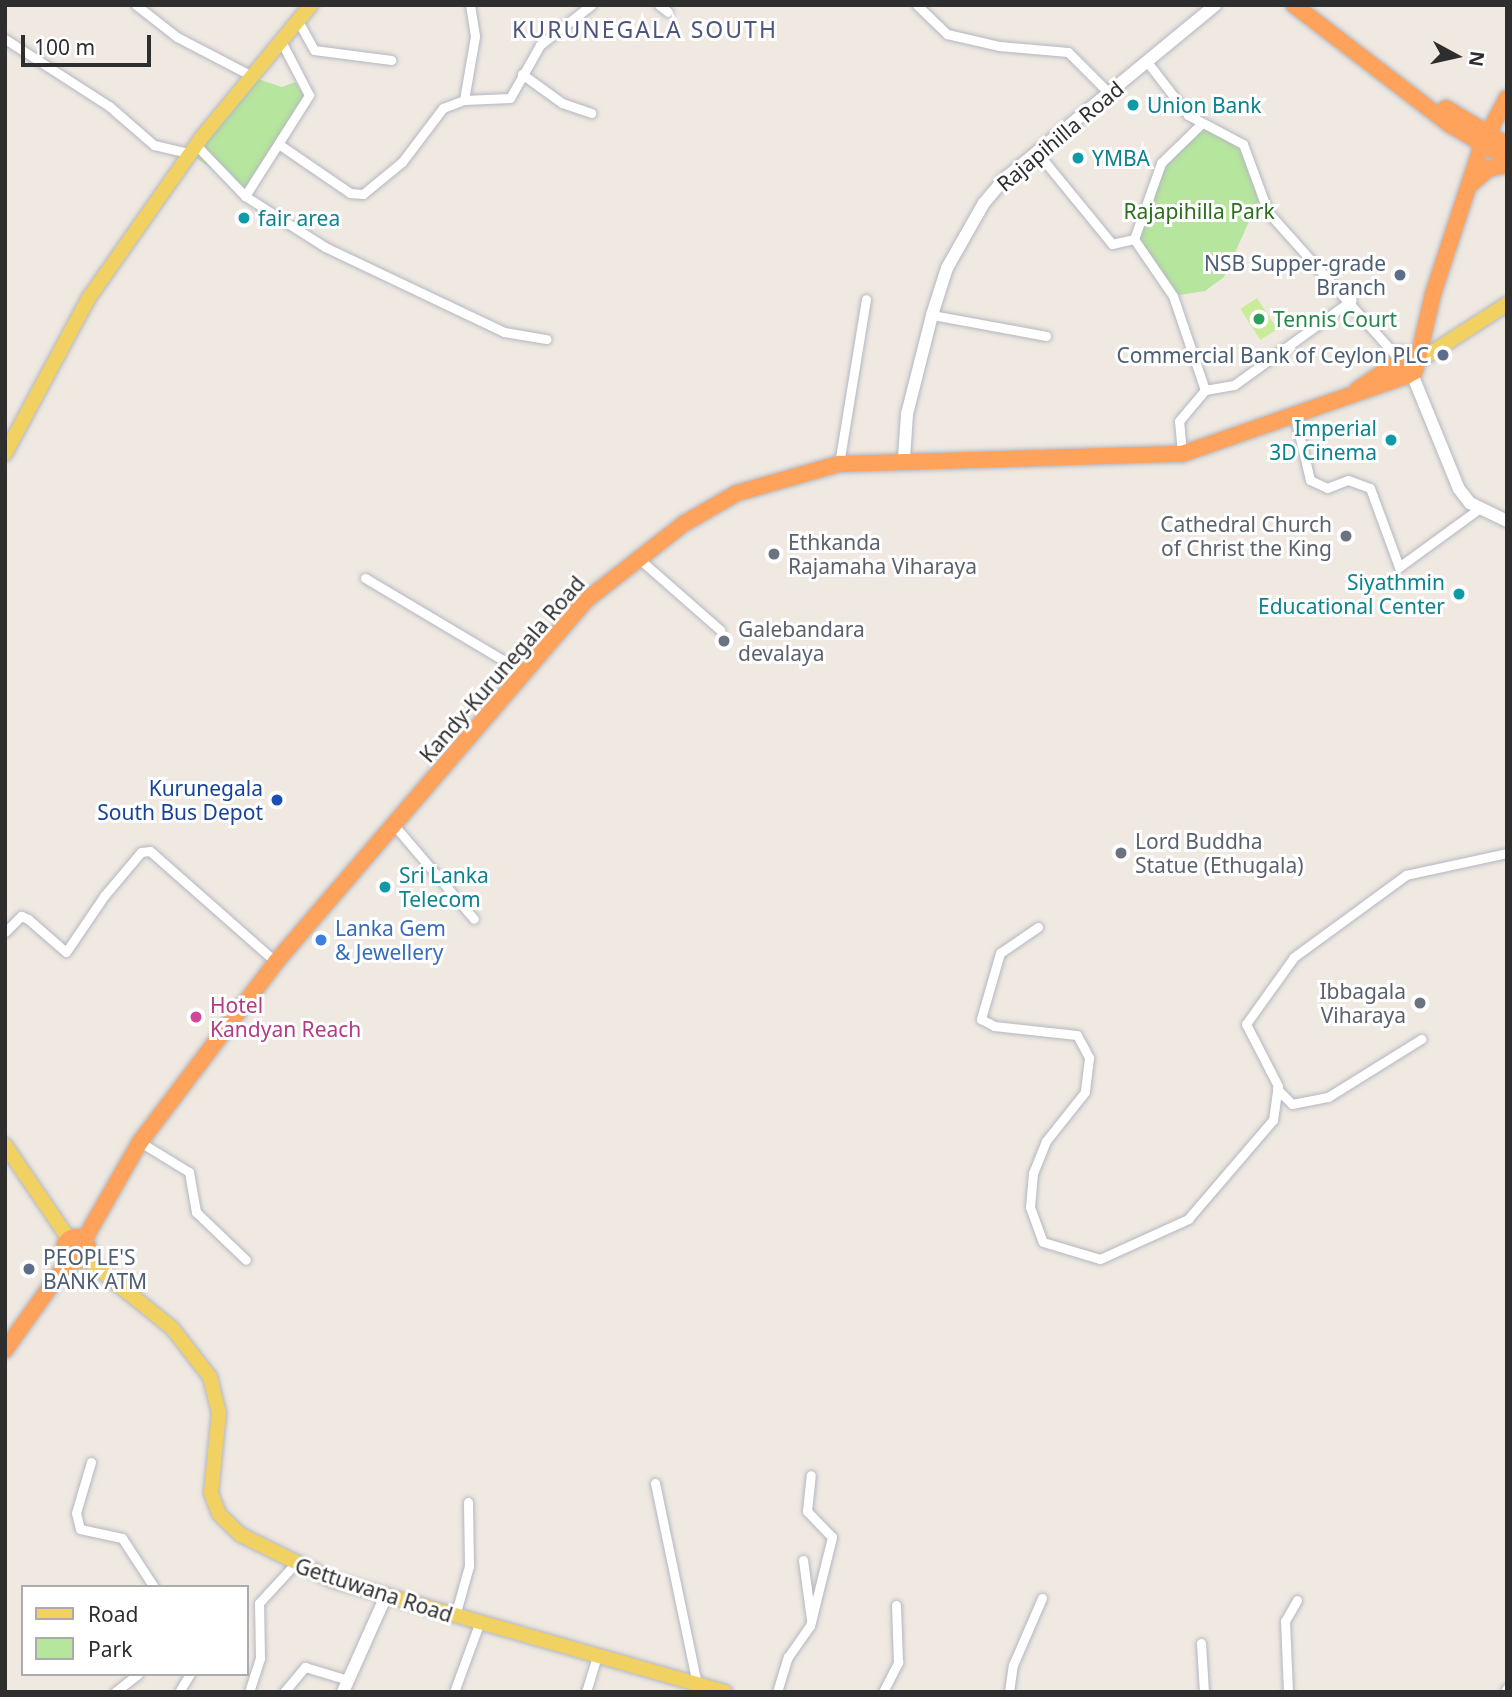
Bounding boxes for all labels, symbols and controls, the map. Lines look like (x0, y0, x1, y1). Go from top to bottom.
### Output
district label: KURUNEGALA SOUTH (514, 15, 776, 43)
scale bar (24, 21, 154, 65)
north arrow (1421, 21, 1491, 91)
text: 100 m (34, 33, 95, 61)
text: N (1463, 49, 1491, 68)
street label: Rajapihilla Road (992, 76, 1128, 196)
place label: Union Bank (1147, 92, 1262, 118)
marker: Union Bank (1125, 97, 1141, 113)
place label: YMBA (1092, 145, 1150, 171)
marker: YMBA (1070, 150, 1086, 166)
park label: Rajapihilla Park (1123, 198, 1275, 224)
place label: fair area (258, 205, 340, 231)
marker: fair area (236, 210, 252, 226)
place label: NSB Supper-grade Branch (1204, 250, 1386, 300)
marker: NSB Supper-grade Branch (1392, 267, 1408, 283)
place label: Tennis Court (1273, 306, 1397, 332)
marker: Tennis Court (1251, 311, 1267, 327)
place label: Commercial Bank of Ceylon PLC (1116, 342, 1429, 368)
marker: Commercial Bank of Ceylon PLC (1435, 347, 1451, 363)
place label: Imperial 3D Cinema (1269, 415, 1377, 465)
marker: Imperial 3D Cinema (1383, 432, 1399, 448)
place label: Cathedral Church of Christ the King (1160, 511, 1332, 561)
marker: Cathedral Church of Christ the King (1338, 528, 1354, 544)
place label: Ethkanda Rajamaha Viharaya (788, 529, 977, 579)
marker: Ethkanda Rajamaha Viharaya (766, 546, 782, 562)
place label: Siyathmin Educational Center (1258, 569, 1445, 619)
street label: Kandy-Kurunegala Road (414, 571, 590, 767)
marker: Siyathmin Educational Center (1451, 586, 1467, 602)
place label: Galebandara devalaya (738, 616, 865, 666)
marker: Galebandara devalaya (716, 633, 732, 649)
place label: Kurunegala South Bus Depot (97, 775, 263, 825)
marker: Kurunegala South Bus Depot (269, 792, 285, 808)
place label: Lord Buddha Statue (Ethugala) (1135, 828, 1303, 878)
marker: Lord Buddha Statue (Ethugala) (1113, 845, 1129, 861)
place label: Sri Lanka Telecom (399, 862, 489, 912)
marker: Sri Lanka Telecom (377, 879, 393, 895)
place label: Lanka Gem & Jewellery (335, 915, 446, 965)
marker: Lanka Gem & Jewellery (313, 932, 329, 948)
place label: Ibbagala Viharaya (1319, 978, 1406, 1028)
place label: Hotel Kandyan Reach (210, 992, 361, 1042)
marker: Ibbagala Viharaya (1412, 995, 1428, 1011)
marker: Hotel Kandyan Reach (188, 1009, 204, 1025)
place label: PEOPLE'S BANK ATM (43, 1244, 147, 1294)
marker: PEOPLE'S BANK ATM (21, 1261, 37, 1277)
street label: Gettuwana Road (292, 1553, 456, 1627)
legend (21, 1585, 248, 1676)
text: Road (88, 1600, 138, 1628)
text: Park (88, 1635, 132, 1663)

